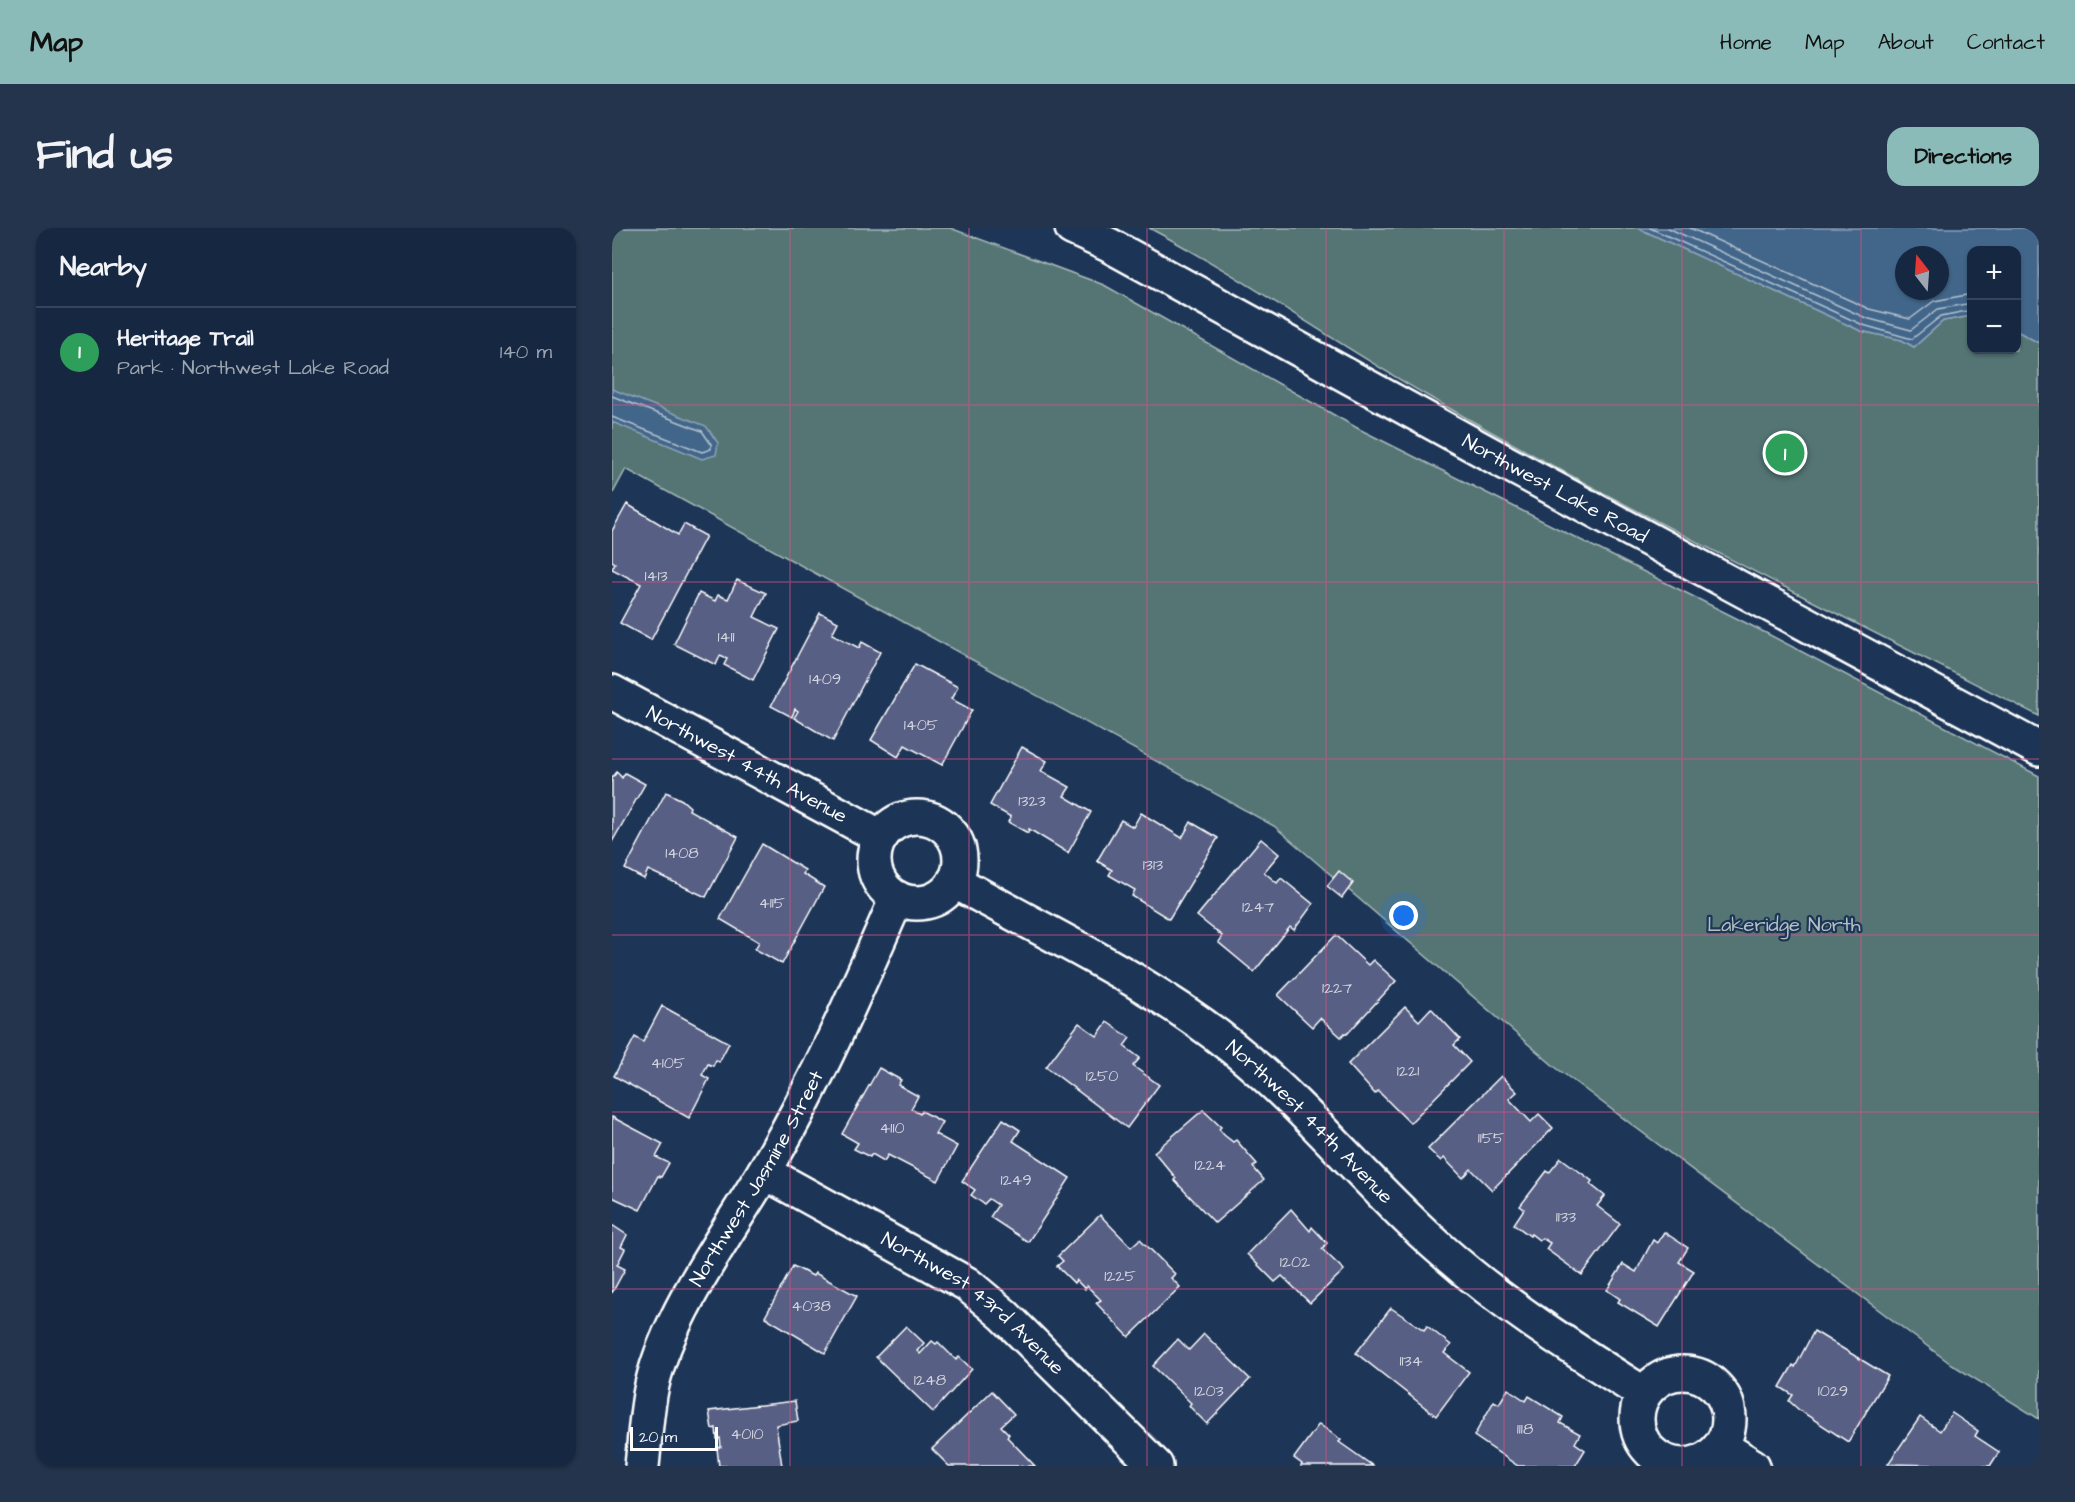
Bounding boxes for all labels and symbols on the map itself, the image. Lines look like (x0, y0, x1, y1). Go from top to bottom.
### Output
north arrow (1895, 246, 1949, 300)
street label: Northwest Lake Road (1457, 427, 1653, 550)
pin: 1 (1766, 430, 1804, 476)
house number: 1413 (644, 565, 668, 587)
house number: 1411 (717, 626, 735, 648)
house number: 1409 (809, 668, 841, 690)
street label: Northwest 44th Avenue (641, 699, 852, 830)
house number: 1405 (904, 714, 939, 736)
house number: 1323 (1018, 790, 1046, 812)
house number: 1408 (665, 842, 699, 864)
house number: 1313 (1143, 854, 1163, 876)
house number: 4115 (759, 892, 786, 914)
house number: 1247 (1242, 896, 1274, 918)
your location (1389, 901, 1418, 930)
park label: Lakeridge North (1707, 911, 1861, 940)
house number: 1227 (1322, 977, 1352, 999)
street label: Northwest 44th Avenue (1220, 1033, 1399, 1210)
house number: 4105 (651, 1052, 686, 1074)
house number: 1221 (1397, 1060, 1419, 1082)
house number: 1250 (1086, 1065, 1118, 1087)
street label: Northwest Jasmine Street (683, 1066, 830, 1292)
house number: 4110 (879, 1117, 905, 1139)
house number: 1155 (1478, 1127, 1505, 1149)
house number: 1224 (1194, 1154, 1226, 1176)
house number: 1249 (1000, 1169, 1032, 1191)
house number: 1133 (1556, 1206, 1576, 1228)
street label: Northwest 43rd Avenue (876, 1225, 1071, 1381)
house number: 1202 (1280, 1251, 1310, 1273)
house number: 1225 (1104, 1265, 1137, 1287)
house number: 4038 (791, 1295, 831, 1317)
house number: 1134 (1399, 1350, 1423, 1372)
house number: 1248 (914, 1369, 946, 1391)
house number: 1203 (1194, 1380, 1224, 1402)
house number: 1029 (1818, 1380, 1848, 1402)
house number: 1118 (1517, 1418, 1533, 1440)
house number: 4010 (730, 1423, 764, 1445)
scale bar (630, 1424, 718, 1452)

